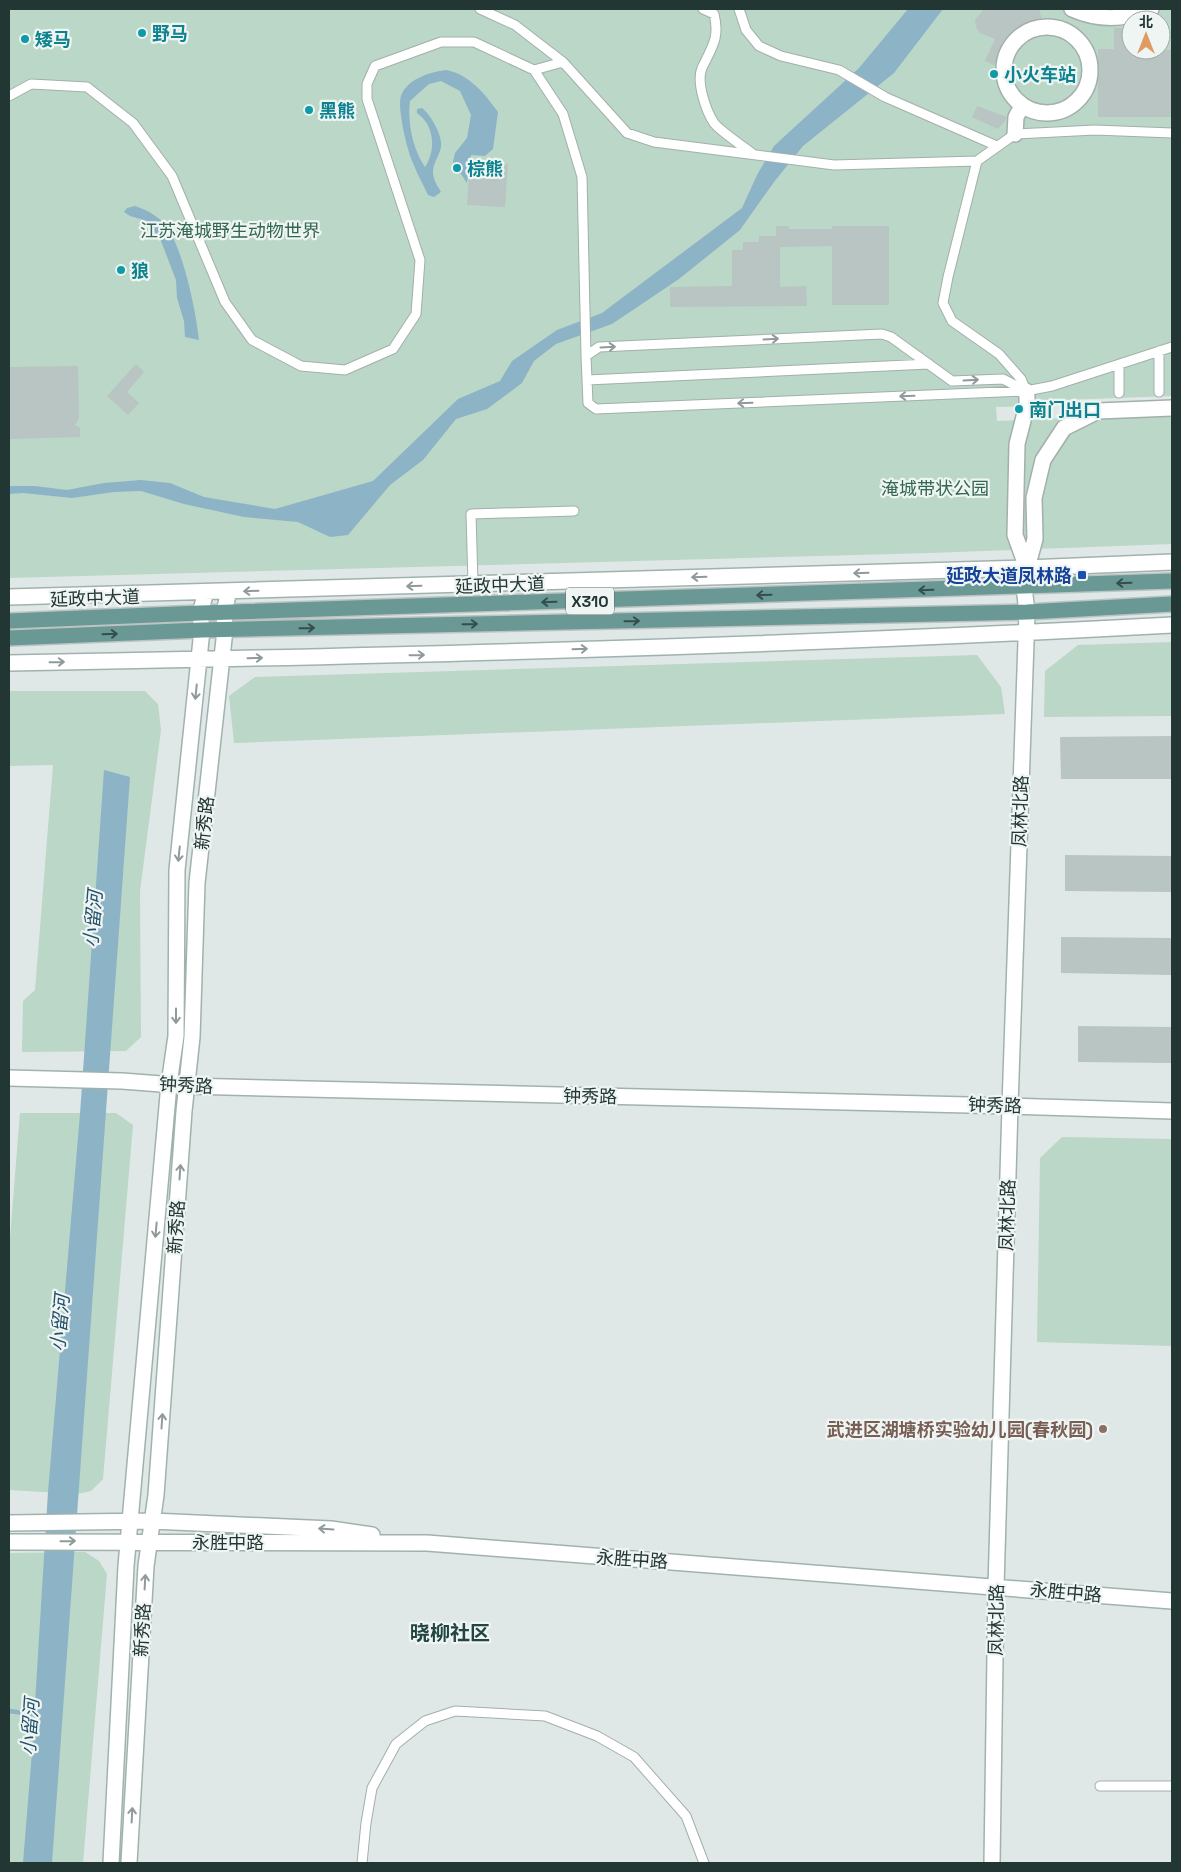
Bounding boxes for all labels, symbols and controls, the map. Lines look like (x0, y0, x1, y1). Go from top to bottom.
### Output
north arrow (1121, 10, 1171, 60)
text: 北 (1139, 13, 1153, 31)
place label: 野马 (152, 22, 188, 45)
marker: 野马 (136, 27, 148, 39)
place label: 矮马 (35, 28, 71, 51)
marker: 矮马 (19, 33, 31, 45)
place label: 小火车站 (1004, 63, 1076, 86)
marker: 小火车站 (988, 68, 1000, 80)
place label: 黑熊 (319, 99, 355, 122)
marker: 黑熊 (303, 104, 315, 116)
place label: 棕熊 (467, 157, 503, 180)
marker: 棕熊 (451, 162, 463, 174)
park label: 江苏淹城野生动物世界 (140, 219, 320, 242)
place label: 狼 (131, 259, 149, 282)
marker: 狼 (115, 264, 127, 276)
one-way arrow (762, 334, 778, 344)
one-way arrow (600, 342, 616, 351)
one-way arrow (962, 375, 979, 385)
one-way arrow (899, 391, 915, 400)
one-way arrow (737, 398, 753, 407)
place label: 南门出口 (1029, 398, 1101, 421)
marker: 南门出口 (1013, 403, 1025, 415)
park label: 淹城带状公园 (881, 477, 989, 500)
place label: 延政大道凤林路 (946, 564, 1072, 587)
one-way arrow (853, 568, 870, 578)
marker: 延政大道凤林路 (1076, 569, 1088, 581)
street label: 延政中大道 (455, 572, 545, 598)
one-way arrow (691, 573, 707, 582)
one-way arrow (1116, 579, 1132, 588)
one-way arrow (406, 581, 422, 590)
street label: 延政中大道 (50, 585, 140, 611)
one-way arrow (244, 586, 260, 595)
one-way arrow (918, 586, 934, 595)
road number: X310 (566, 588, 614, 614)
one-way arrow (756, 591, 772, 600)
one-way arrow (541, 597, 558, 607)
one-way arrow (624, 616, 640, 626)
one-way arrow (462, 620, 478, 629)
one-way arrow (299, 623, 315, 633)
one-way arrow (102, 629, 118, 639)
one-way arrow (572, 645, 588, 654)
one-way arrow (409, 650, 425, 660)
one-way arrow (246, 653, 263, 663)
one-way arrow (49, 657, 65, 666)
one-way arrow (191, 684, 200, 700)
street label: 凤林北路 (1007, 775, 1033, 847)
street label: 新秀路 (190, 795, 218, 851)
one-way arrow (174, 845, 184, 861)
water label: 小留河 (78, 886, 108, 948)
one-way arrow (171, 1008, 181, 1024)
street label: 钟秀路 (158, 1072, 214, 1098)
street label: 钟秀路 (563, 1084, 617, 1108)
street label: 钟秀路 (968, 1093, 1022, 1117)
one-way arrow (175, 1164, 184, 1180)
street label: 凤林北路 (994, 1179, 1020, 1251)
street label: 新秀路 (163, 1199, 189, 1255)
one-way arrow (151, 1222, 161, 1238)
water label: 小留河 (45, 1290, 75, 1352)
one-way arrow (157, 1413, 166, 1429)
place label: 武进区湖塘桥实验幼儿园(春秋园) (827, 1418, 1093, 1441)
marker: 武进区湖塘桥实验幼儿园(春秋园) (1097, 1423, 1109, 1435)
one-way arrow (319, 1524, 335, 1533)
street label: 永胜中路 (192, 1531, 264, 1554)
one-way arrow (60, 1537, 76, 1546)
street label: 永胜中路 (595, 1545, 669, 1573)
one-way arrow (141, 1575, 150, 1591)
street label: 永胜中路 (1029, 1577, 1103, 1607)
street label: 凤林北路 (984, 1584, 1008, 1656)
street label: 新秀路 (129, 1602, 155, 1658)
district label: 晓柳社区 (410, 1620, 490, 1646)
water label: 小留河 (16, 1694, 45, 1756)
one-way arrow (127, 1807, 136, 1823)

